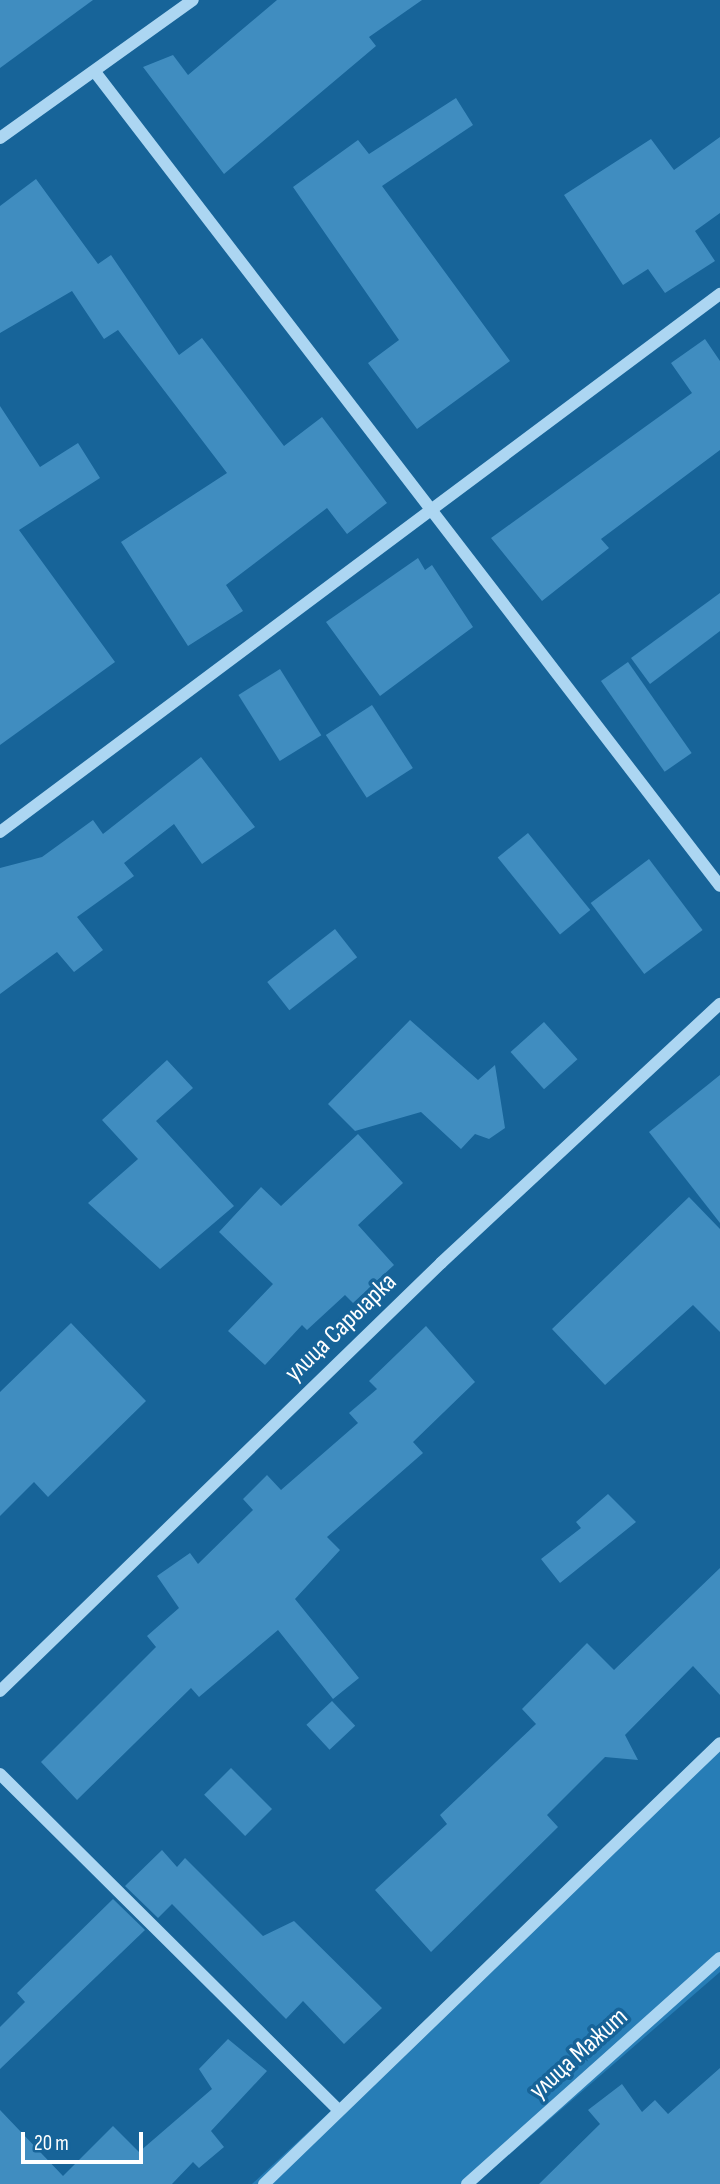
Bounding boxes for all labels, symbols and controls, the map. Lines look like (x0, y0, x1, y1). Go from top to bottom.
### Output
street label: улица Сарыарка (279, 1267, 403, 1389)
street label: улица Мажит (523, 2002, 635, 2106)
scale bar (24, 2118, 147, 2162)
text: 20 m (34, 2131, 69, 2156)

